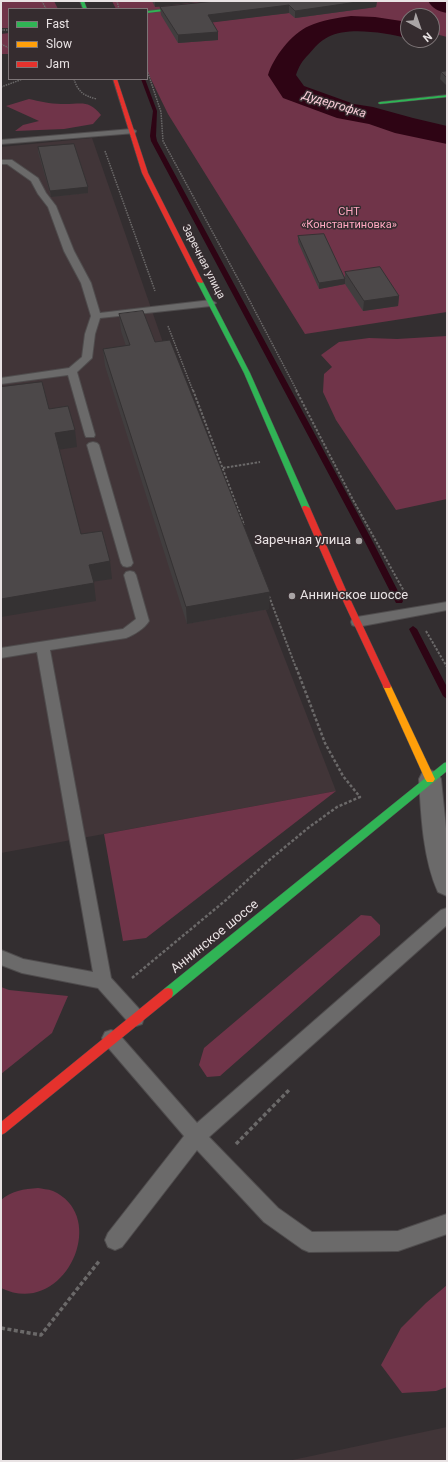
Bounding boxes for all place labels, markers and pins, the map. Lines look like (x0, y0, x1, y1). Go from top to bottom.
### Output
place label: Заречная улица (254, 533, 351, 549)
marker: Заречная улица (354, 536, 364, 546)
place label: Аннинское шоссе (300, 588, 408, 604)
marker: Аннинское шоссе (287, 591, 297, 601)

